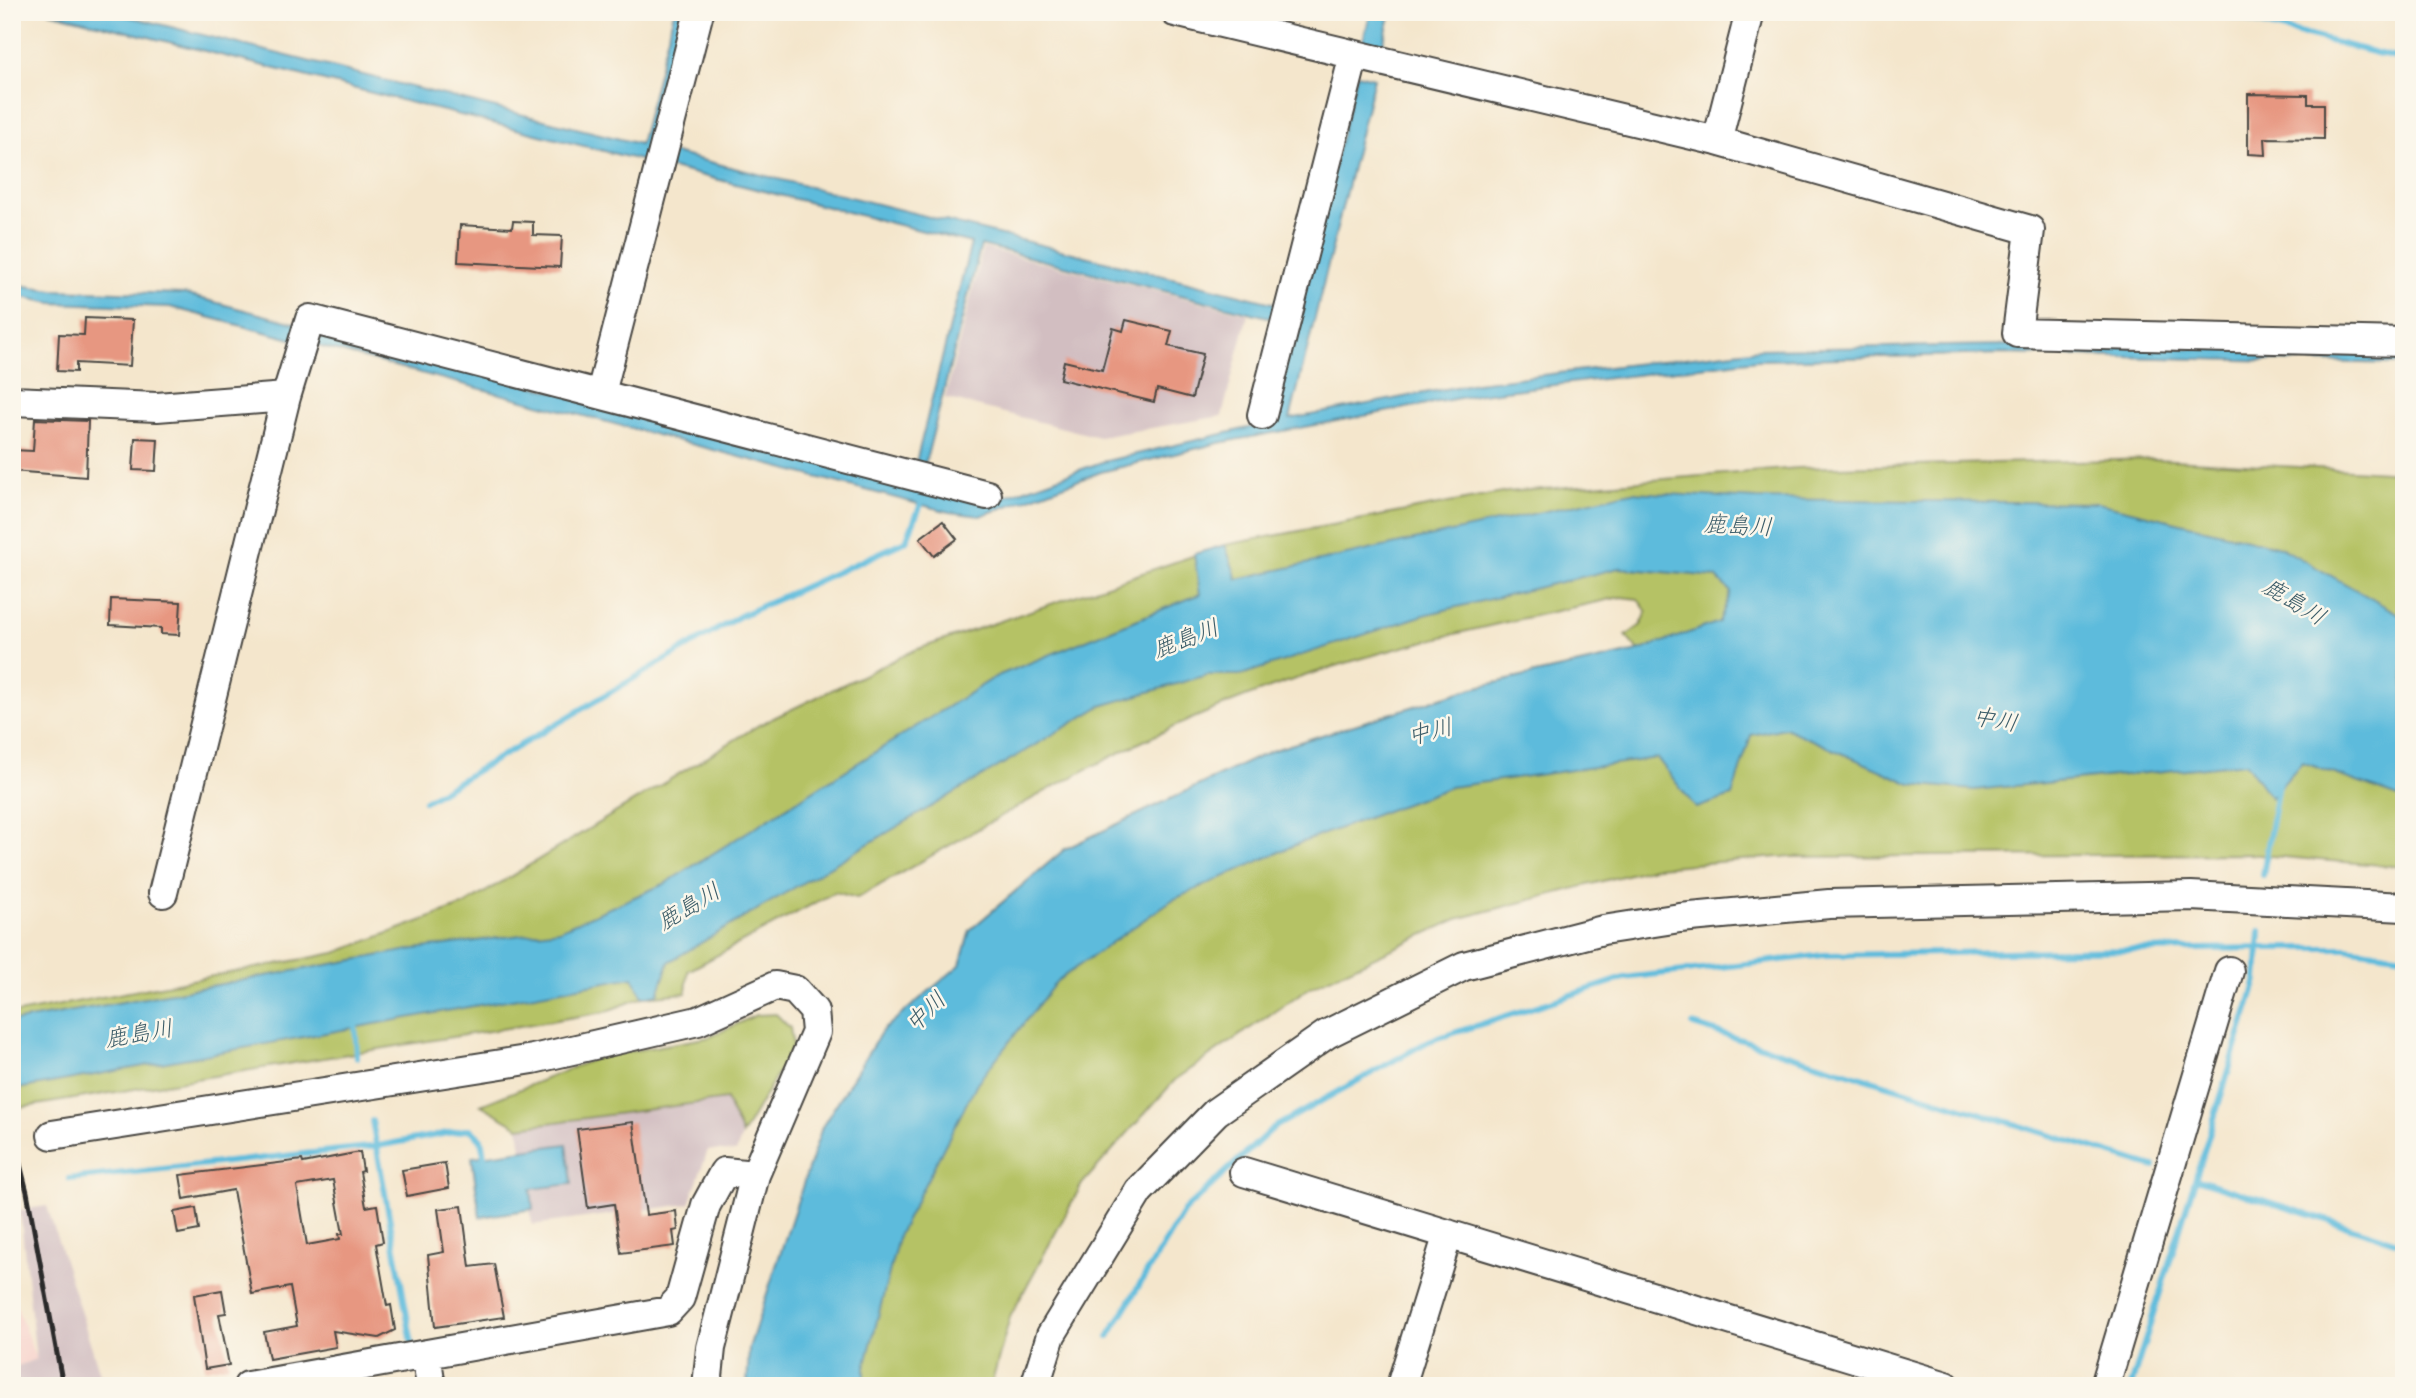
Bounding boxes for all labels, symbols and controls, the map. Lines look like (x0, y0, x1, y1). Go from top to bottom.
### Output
water label: 鹿島川 (1703, 510, 1773, 542)
water label: 鹿島川 (2257, 572, 2331, 632)
water label: 鹿島川 (1149, 614, 1223, 664)
water label: 中川 (1970, 702, 2020, 738)
water label: 中川 (1404, 713, 1456, 751)
water label: 鹿島川 (652, 877, 726, 937)
water label: 中川 (900, 986, 952, 1038)
water label: 鹿島川 (103, 1014, 175, 1054)

